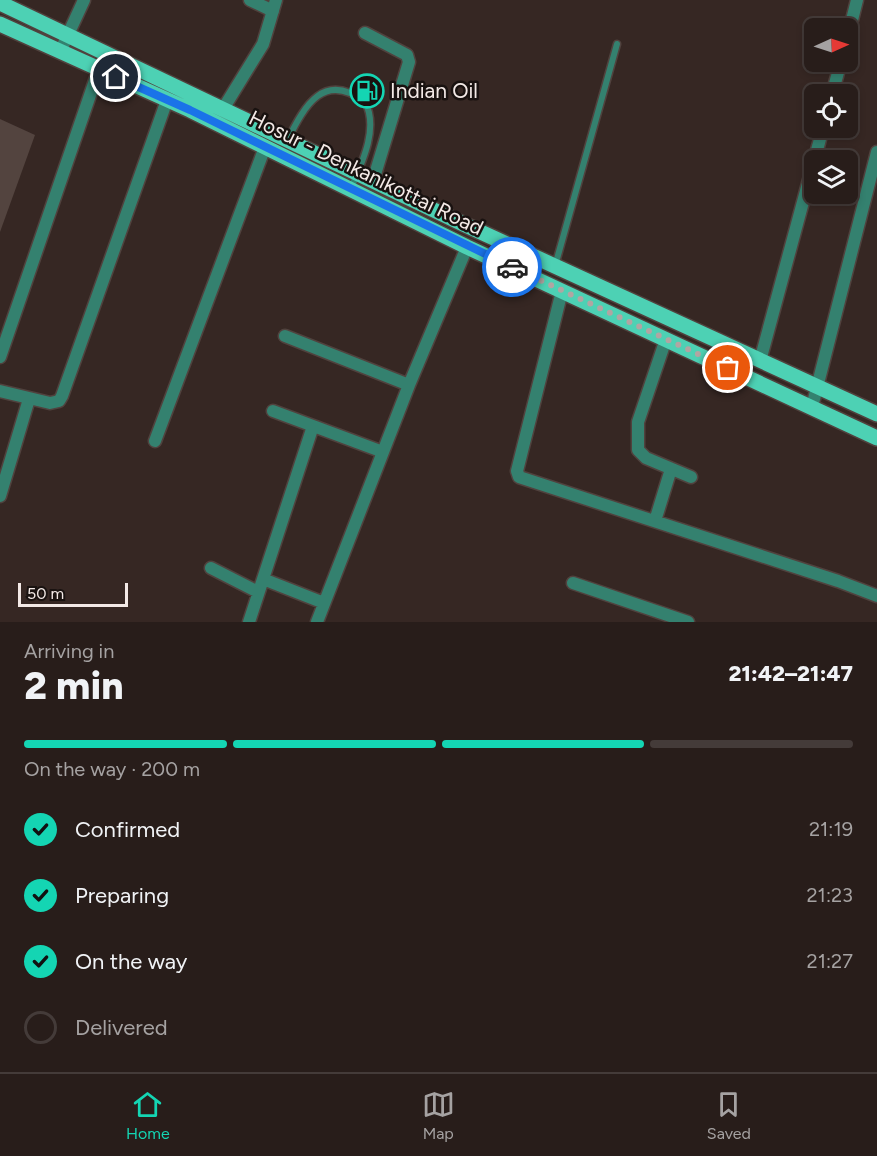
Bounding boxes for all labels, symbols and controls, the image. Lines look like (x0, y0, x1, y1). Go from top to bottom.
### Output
north arrow (804, 18, 858, 72)
map controls (804, 18, 858, 204)
pin (90, 51, 141, 102)
icon: home (99, 60, 132, 93)
fuel station icon: Indian Oil (349, 73, 385, 109)
place label: Indian Oil (390, 78, 478, 103)
button: locate (804, 84, 858, 138)
street label: Hosur - Denkanikottai Road (245, 105, 487, 240)
button: layers (804, 150, 858, 204)
courier (482, 237, 542, 297)
icon: car (496, 251, 529, 284)
pin (702, 342, 753, 393)
icon: bag (711, 351, 744, 384)
scale bar (18, 580, 128, 608)
text: 50 m (27, 584, 64, 603)
text: Arriving in (24, 639, 114, 663)
text: 21:42–21:47 (729, 660, 853, 687)
text: 2 min (24, 662, 124, 709)
text: On the way · 200 m (24, 757, 200, 781)
icon: check (24, 813, 57, 846)
text: Confirmed (75, 816, 180, 843)
text: 21:19 (809, 817, 853, 841)
icon: check (24, 879, 57, 912)
text: Preparing (75, 882, 169, 909)
text: 21:23 (806, 883, 853, 907)
icon: check (24, 945, 57, 978)
text: On the way (75, 948, 187, 975)
text: 21:27 (807, 949, 853, 973)
text: Delivered (75, 1014, 168, 1041)
tab: Home (126, 1088, 170, 1143)
tab: Map (422, 1088, 455, 1143)
tab: Saved (707, 1088, 751, 1143)

